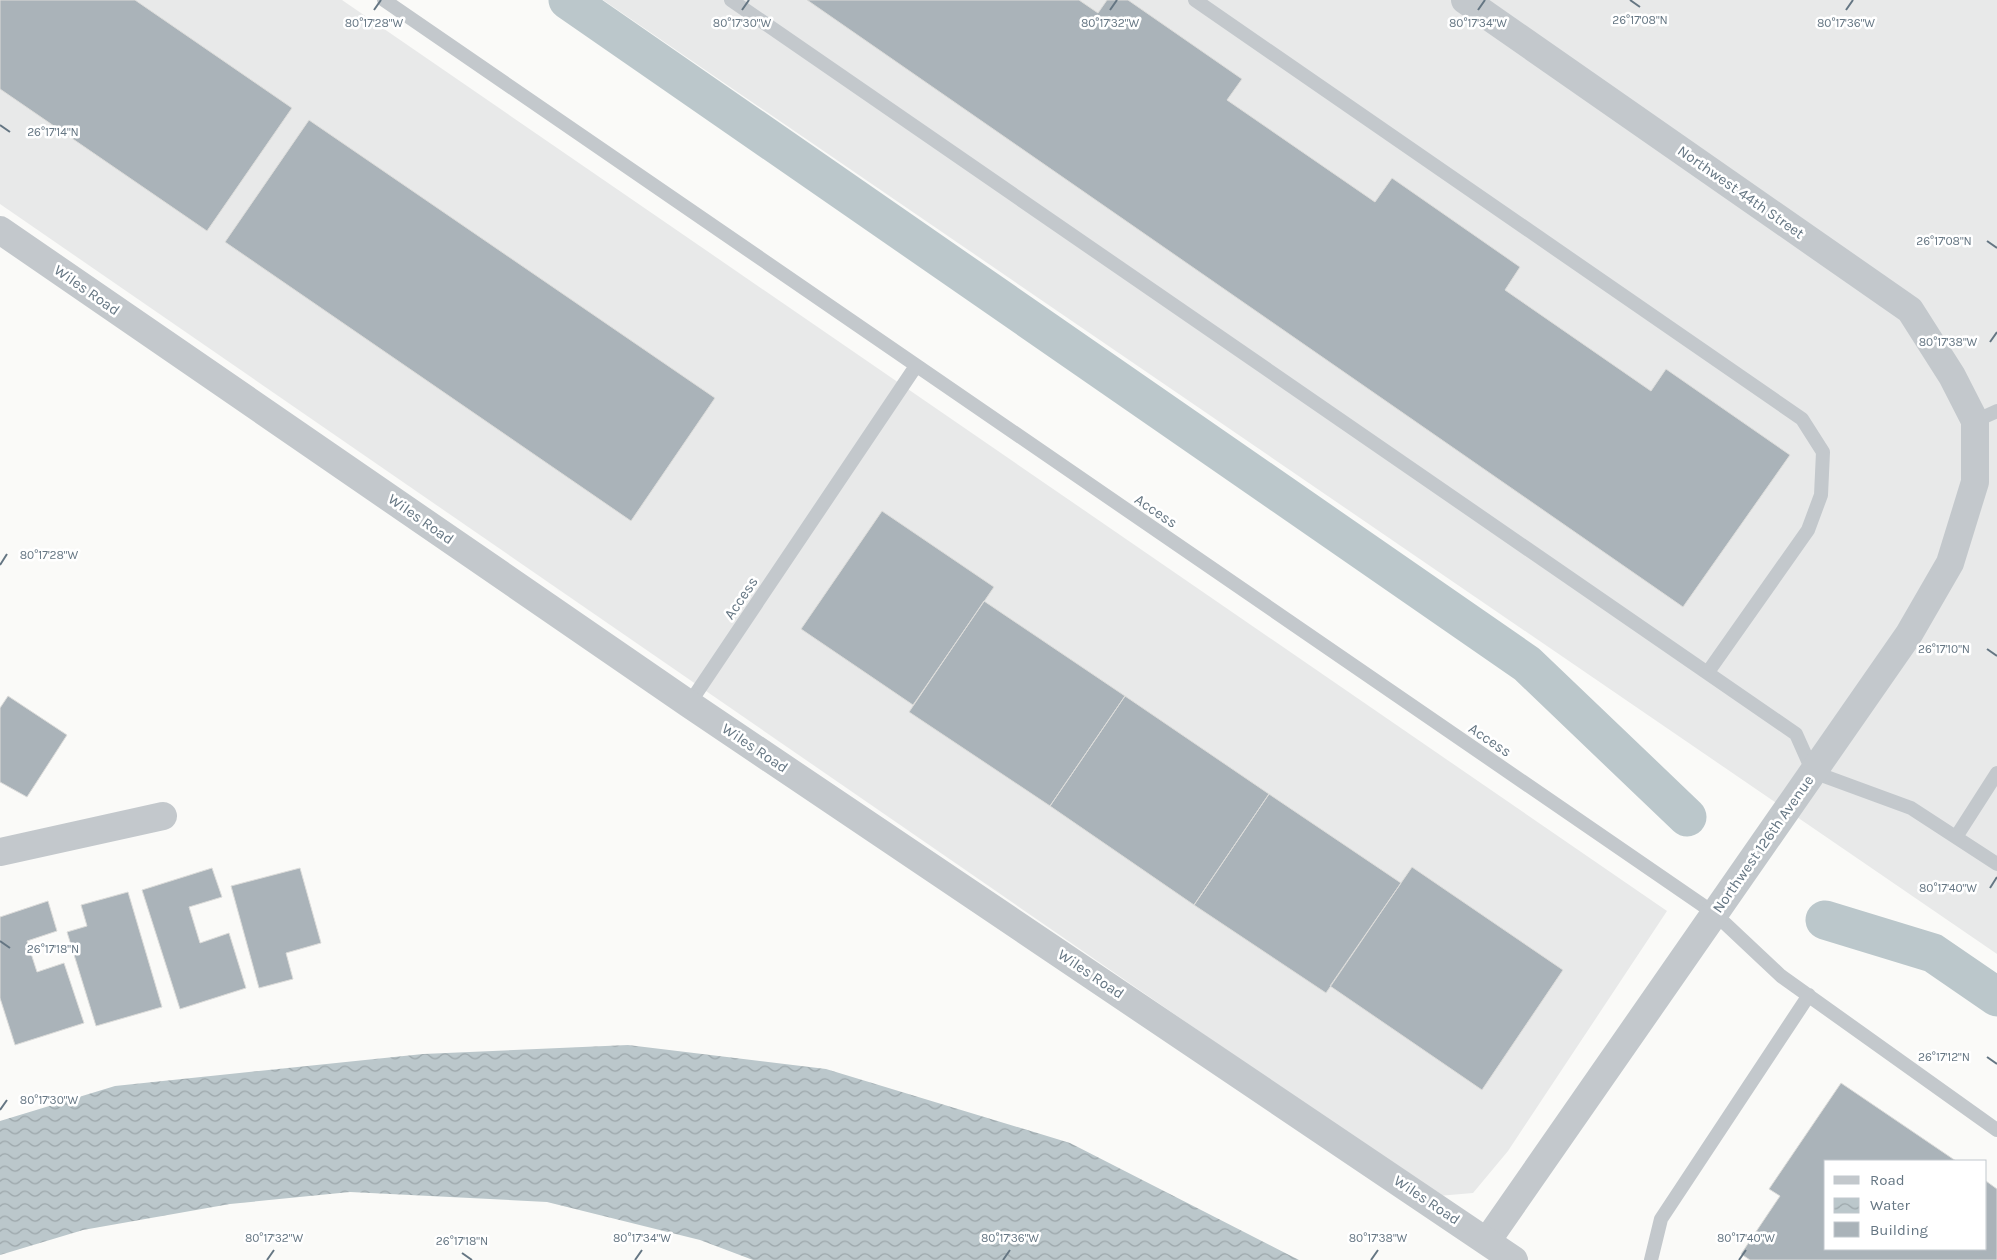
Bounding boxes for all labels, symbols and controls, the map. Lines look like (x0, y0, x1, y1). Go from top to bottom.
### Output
text: 26°17'08"N (1612, 13, 1668, 27)
text: 80°17'28"W (345, 16, 404, 30)
text: 80°17'30"W (713, 16, 771, 30)
text: 80°17'32"W (1081, 16, 1139, 30)
text: 80°17'34"W (1449, 16, 1507, 30)
text: 80°17'36"W (1817, 16, 1875, 30)
text: 26°17'14"N (27, 125, 79, 139)
street label: Northwest 44th Street (1674, 141, 1808, 243)
text: 26°17'08"N (1916, 234, 1972, 248)
street label: Wiles Road (51, 261, 123, 319)
text: 80°17'38"W (1919, 335, 1978, 349)
street label: Wiles Road (385, 490, 457, 548)
street label: Access (1131, 490, 1181, 532)
text: 80°17'28"W (20, 548, 79, 562)
street label: Access (720, 573, 762, 623)
text: 26°17'10"N (1918, 642, 1970, 656)
street label: Wiles Road (719, 719, 791, 777)
street label: Access (1465, 719, 1515, 761)
street label: Northwest 126th Avenue (1709, 772, 1817, 916)
text: 80°17'40"W (1919, 881, 1977, 895)
text: 26°17'18"N (27, 942, 79, 956)
street label: Wiles Road (1055, 945, 1127, 1003)
text: 26°17'12"N (1918, 1050, 1970, 1064)
text: 80°17'30"W (20, 1093, 78, 1107)
legend (1824, 1160, 1987, 1250)
street label: Wiles Road (1391, 1171, 1463, 1229)
text: Road (1870, 1171, 1905, 1189)
text: Water (1870, 1196, 1911, 1214)
text: Building (1870, 1221, 1928, 1239)
text: 80°17'32"W (245, 1231, 303, 1245)
text: 80°17'34"W (613, 1231, 671, 1245)
text: 80°17'36"W (981, 1231, 1039, 1245)
text: 80°17'38"W (1349, 1231, 1408, 1245)
text: 80°17'40"W (1717, 1231, 1775, 1245)
text: 26°17'18"N (436, 1234, 488, 1248)

